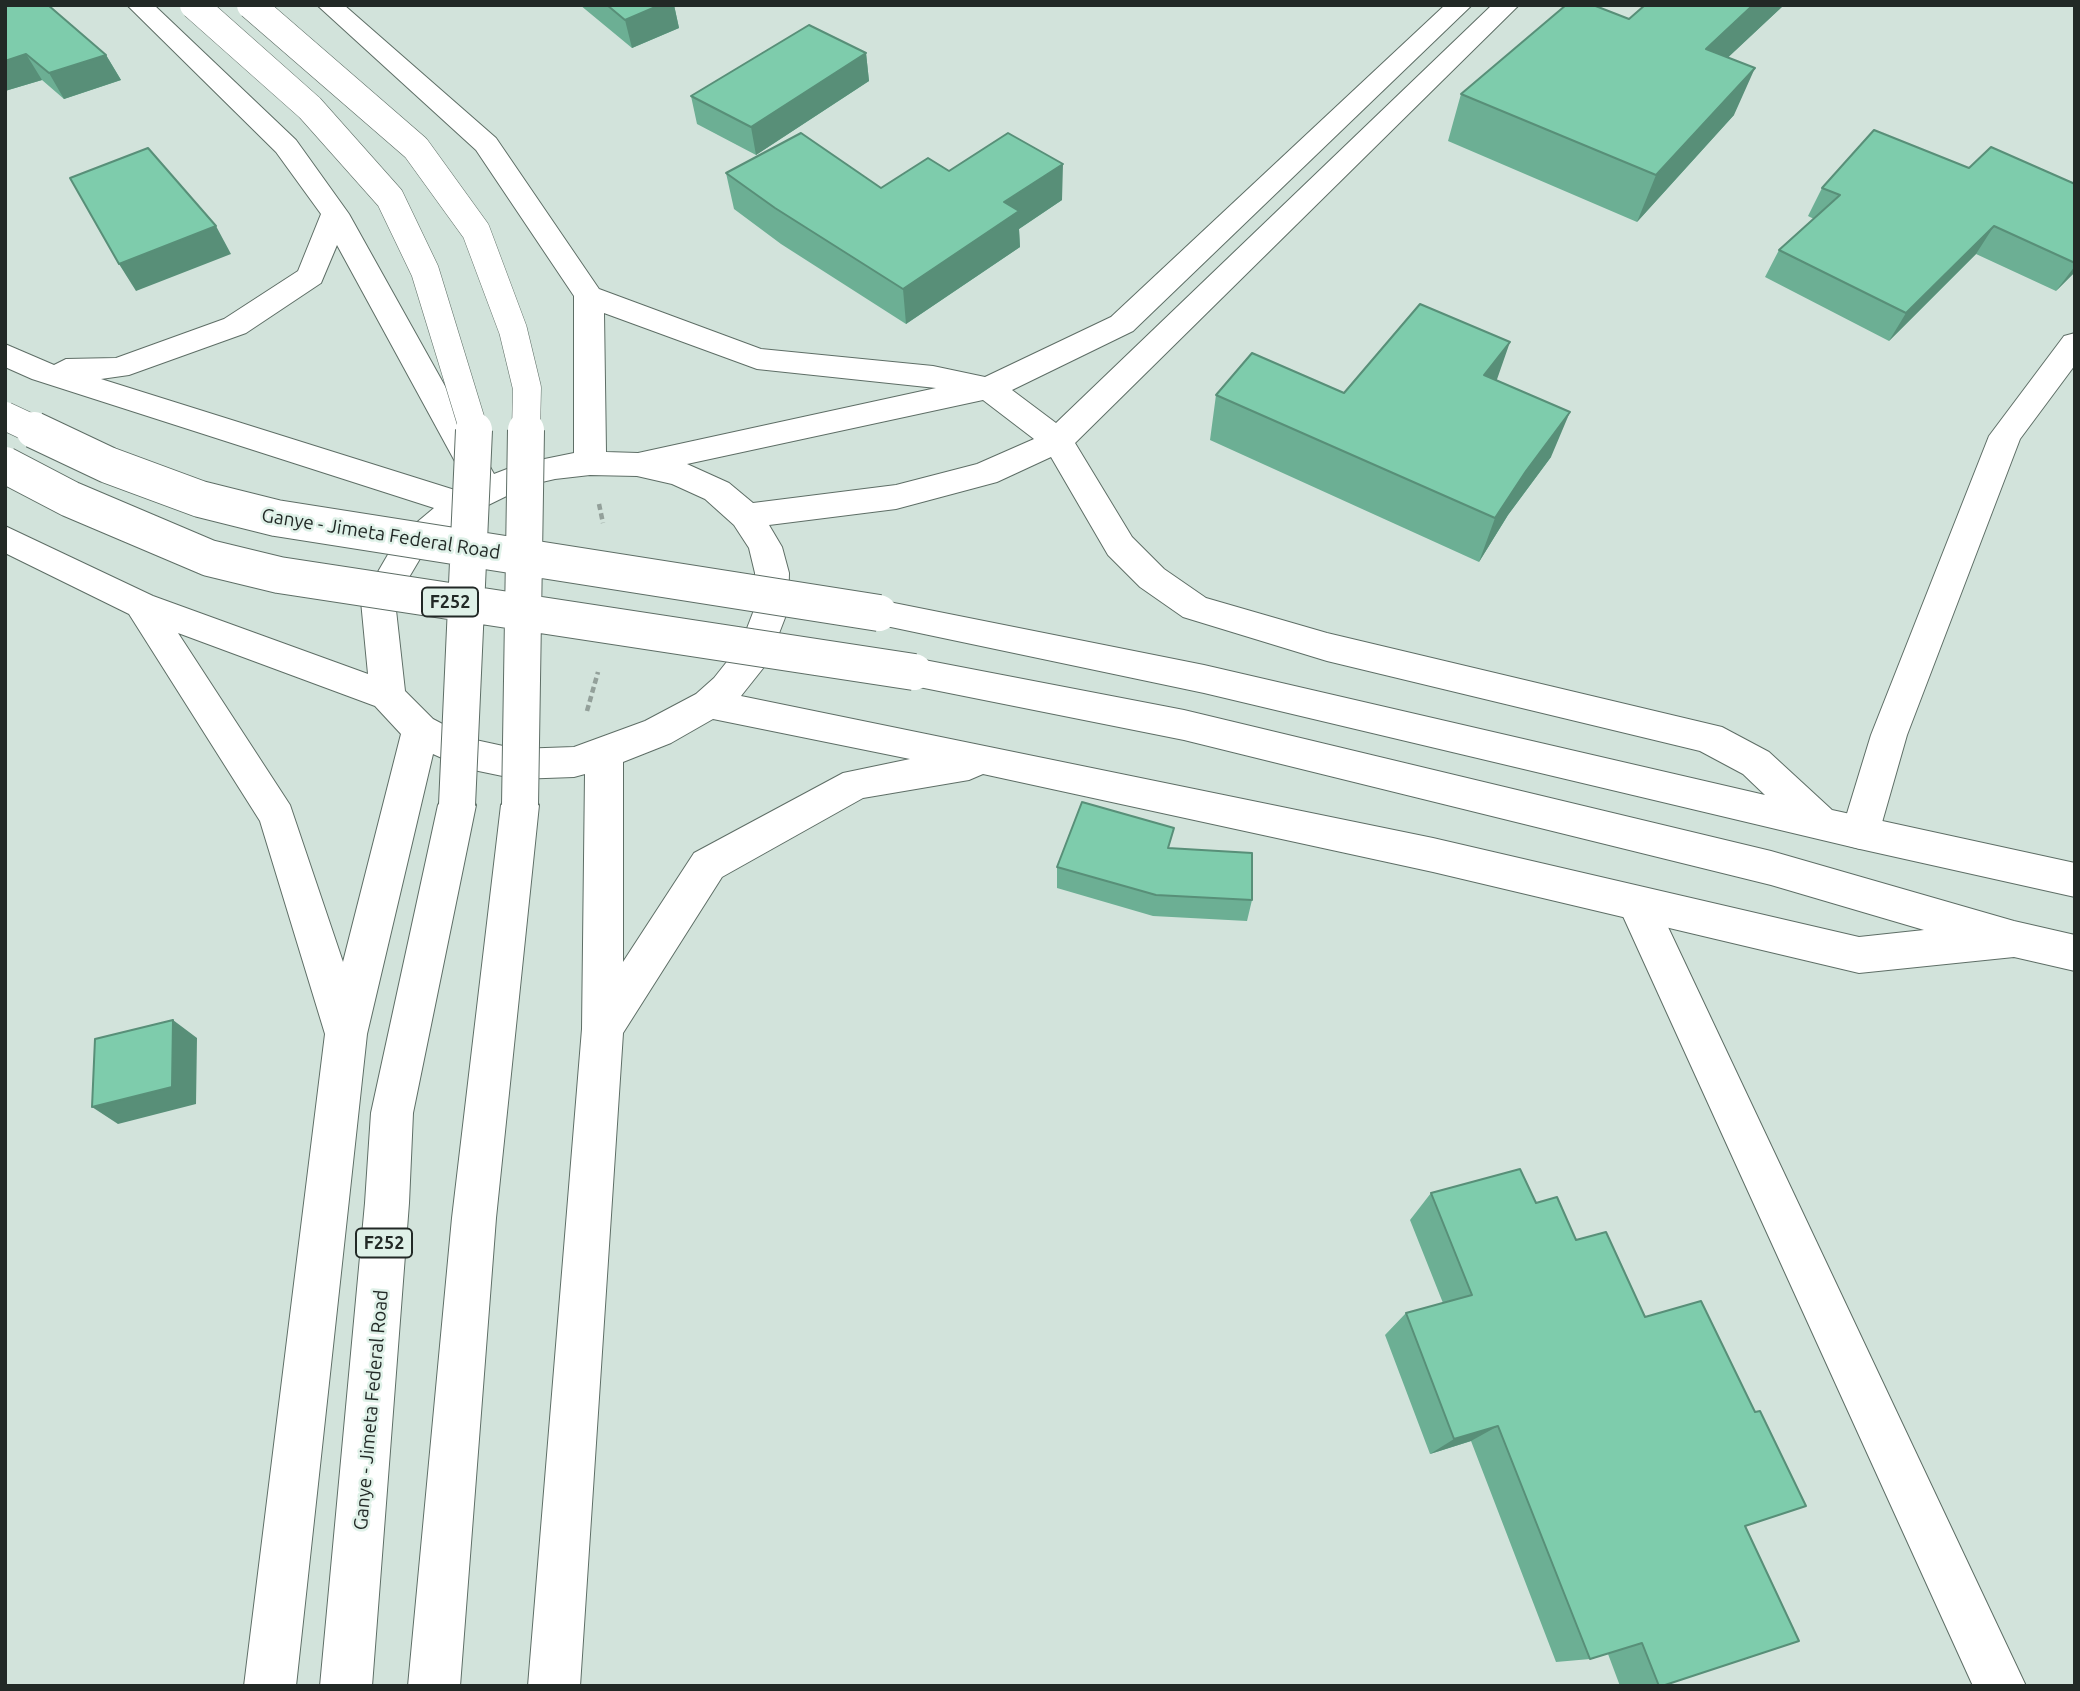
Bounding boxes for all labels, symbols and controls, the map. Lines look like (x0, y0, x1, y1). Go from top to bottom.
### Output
street label: Ganye - Jimeta Federal Road (260, 504, 502, 564)
road number: F252 (422, 588, 478, 616)
road number: F252 (356, 1228, 412, 1258)
street label: Ganye - Jimeta Federal Road (349, 1289, 393, 1531)

